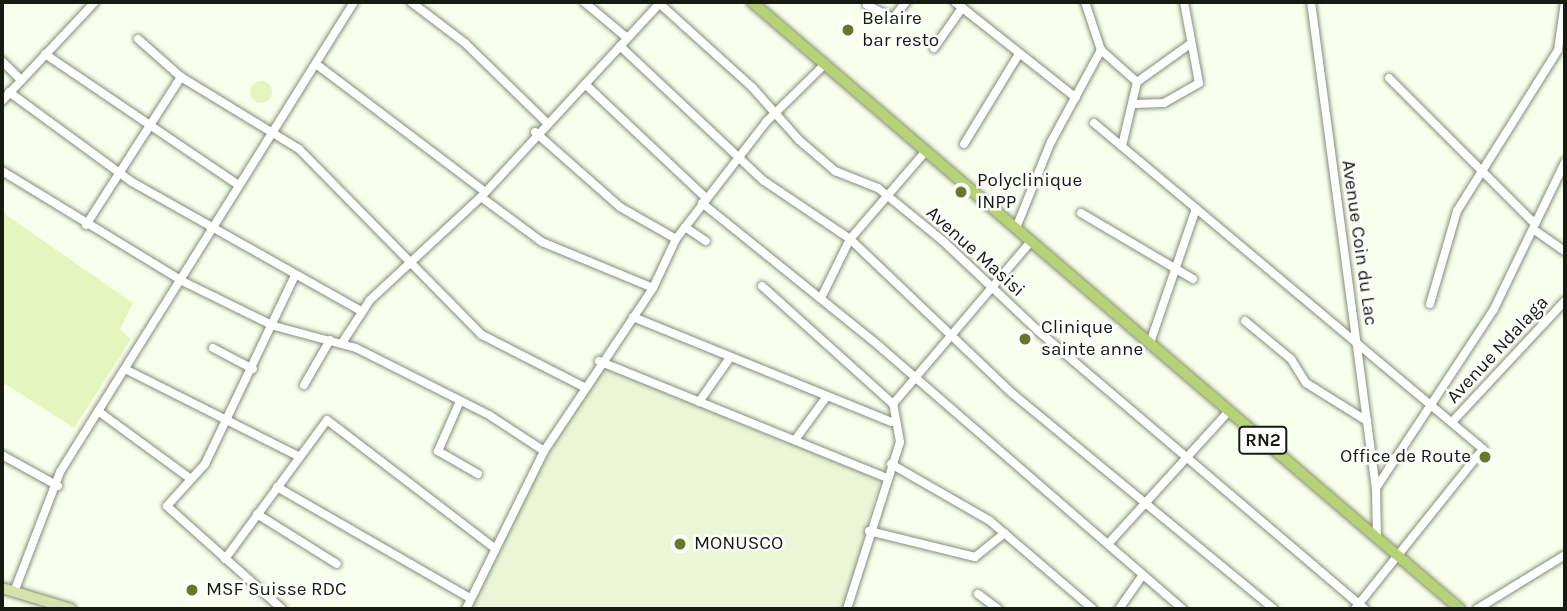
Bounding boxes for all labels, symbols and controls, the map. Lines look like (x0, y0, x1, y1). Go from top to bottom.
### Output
place label: Belaire bar resto (862, 8, 939, 52)
marker: Belaire bar resto (840, 22, 856, 38)
street label: Avenue Coin du Lac (1336, 159, 1382, 327)
place label: Polyclinique INPP (977, 170, 1082, 214)
marker: Polyclinique INPP (951, 182, 971, 202)
street label: Avenue Masisi (921, 202, 1029, 302)
street label: Avenue Ndalaga (1442, 291, 1554, 409)
place label: Clinique sainte anne (1041, 317, 1143, 361)
marker: Clinique sainte anne (1015, 329, 1035, 349)
road number: RN2 (1237, 426, 1289, 454)
place label: Office de Route (1340, 446, 1471, 468)
marker: Office de Route (1477, 449, 1493, 465)
place label: MONUSCO (694, 533, 783, 555)
marker: MONUSCO (672, 536, 688, 552)
place label: MSF Suisse RDC (206, 579, 347, 601)
marker: MSF Suisse RDC (184, 582, 200, 598)

